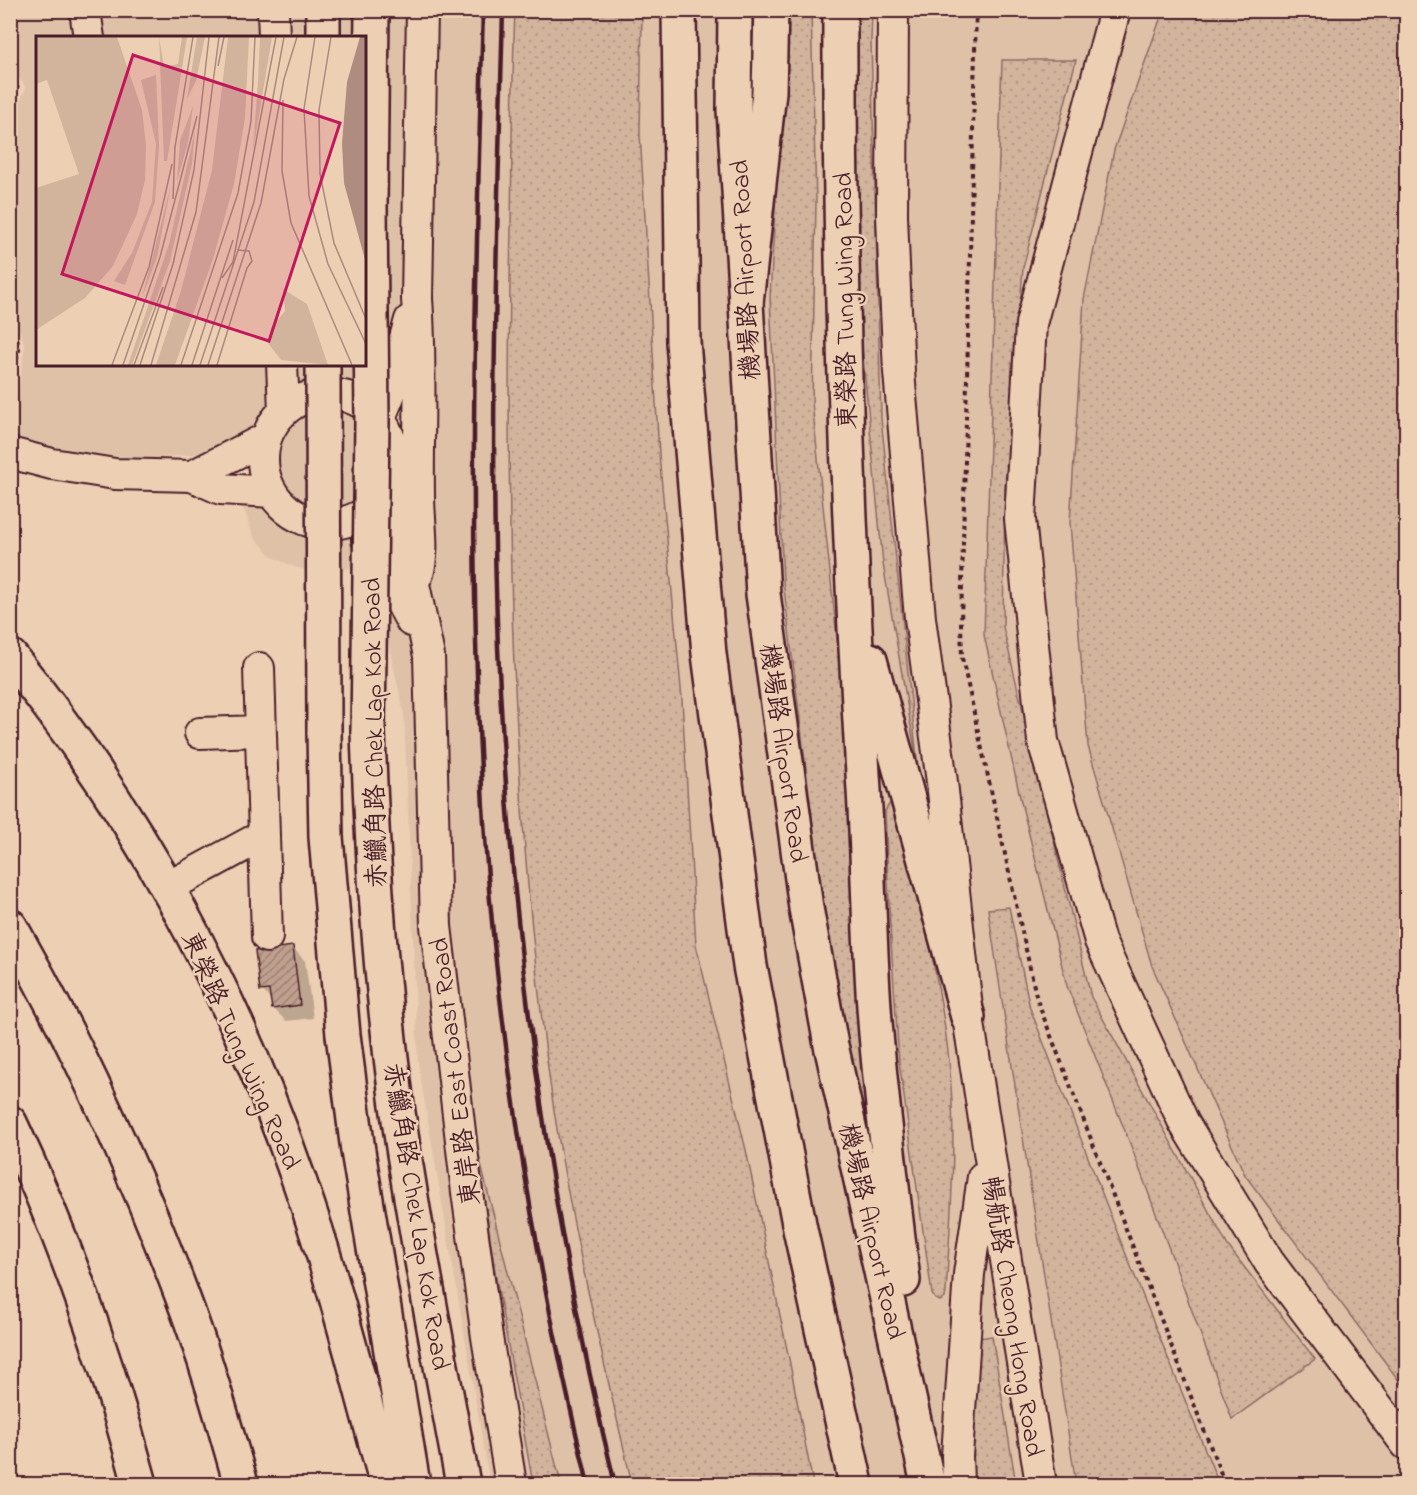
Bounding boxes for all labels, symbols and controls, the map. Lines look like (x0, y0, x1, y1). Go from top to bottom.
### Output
inset map (36, 36, 366, 366)
street label: 機場路 Airport Road (722, 158, 772, 381)
street label: 東榮路 Tung Wing Road (826, 172, 868, 430)
street label: 赤鱲角路 Chek Lap Kok Road (354, 577, 398, 889)
street label: 機場路 Airport Road (748, 641, 816, 866)
street label: 東榮路 Tung Wing Road (170, 926, 309, 1177)
street label: 東岸路 East Coast Road (422, 935, 492, 1208)
street label: 赤鱲角路 Chek Lap Kok Road (372, 1060, 458, 1373)
street label: 機場路 Airport Road (827, 1120, 914, 1344)
street label: 暢航路 Cheong Hong Road (970, 1173, 1052, 1460)

